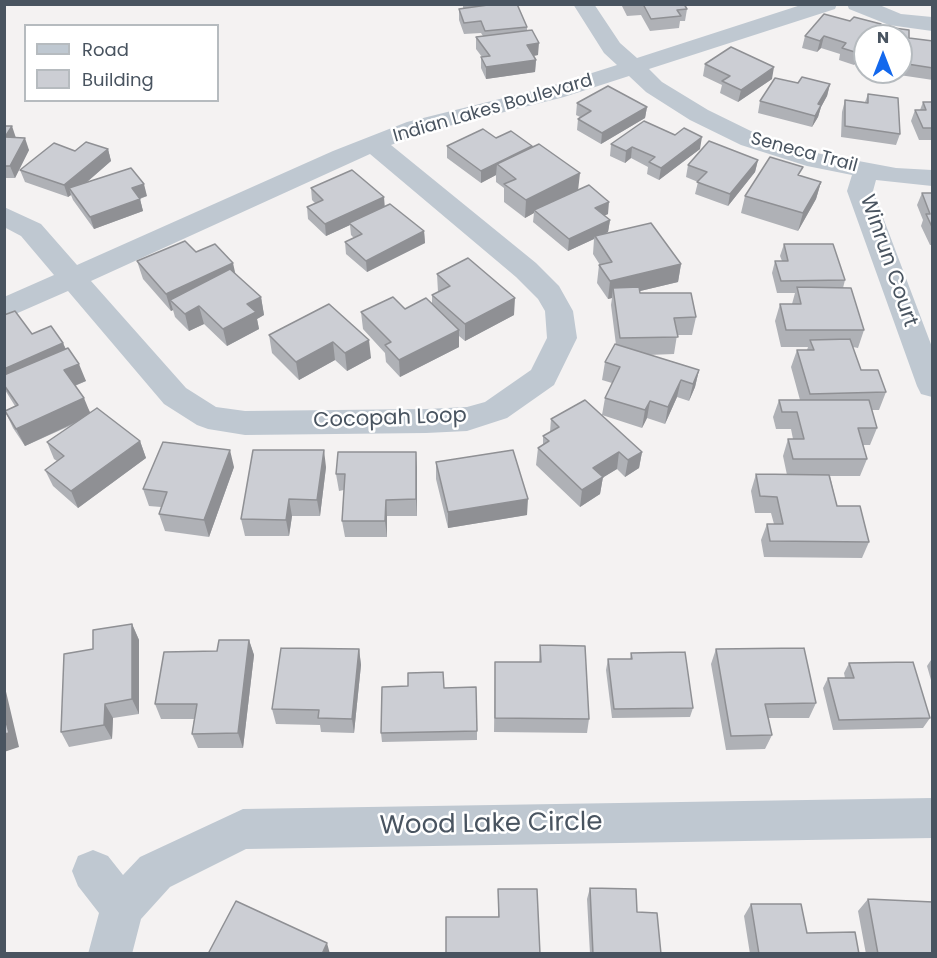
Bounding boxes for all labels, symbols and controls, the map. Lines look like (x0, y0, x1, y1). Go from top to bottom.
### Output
legend (24, 24, 219, 102)
north arrow (853, 24, 913, 84)
text: N (877, 26, 889, 49)
text: Road (82, 37, 129, 62)
text: Building (82, 67, 154, 92)
street label: Indian Lakes Boulevard (391, 70, 595, 148)
street label: Seneca Trail (748, 128, 860, 178)
street label: Winrun Court (854, 192, 922, 330)
street label: Cocopah Loop (313, 404, 467, 434)
street label: Wood Lake Circle (379, 807, 603, 843)

